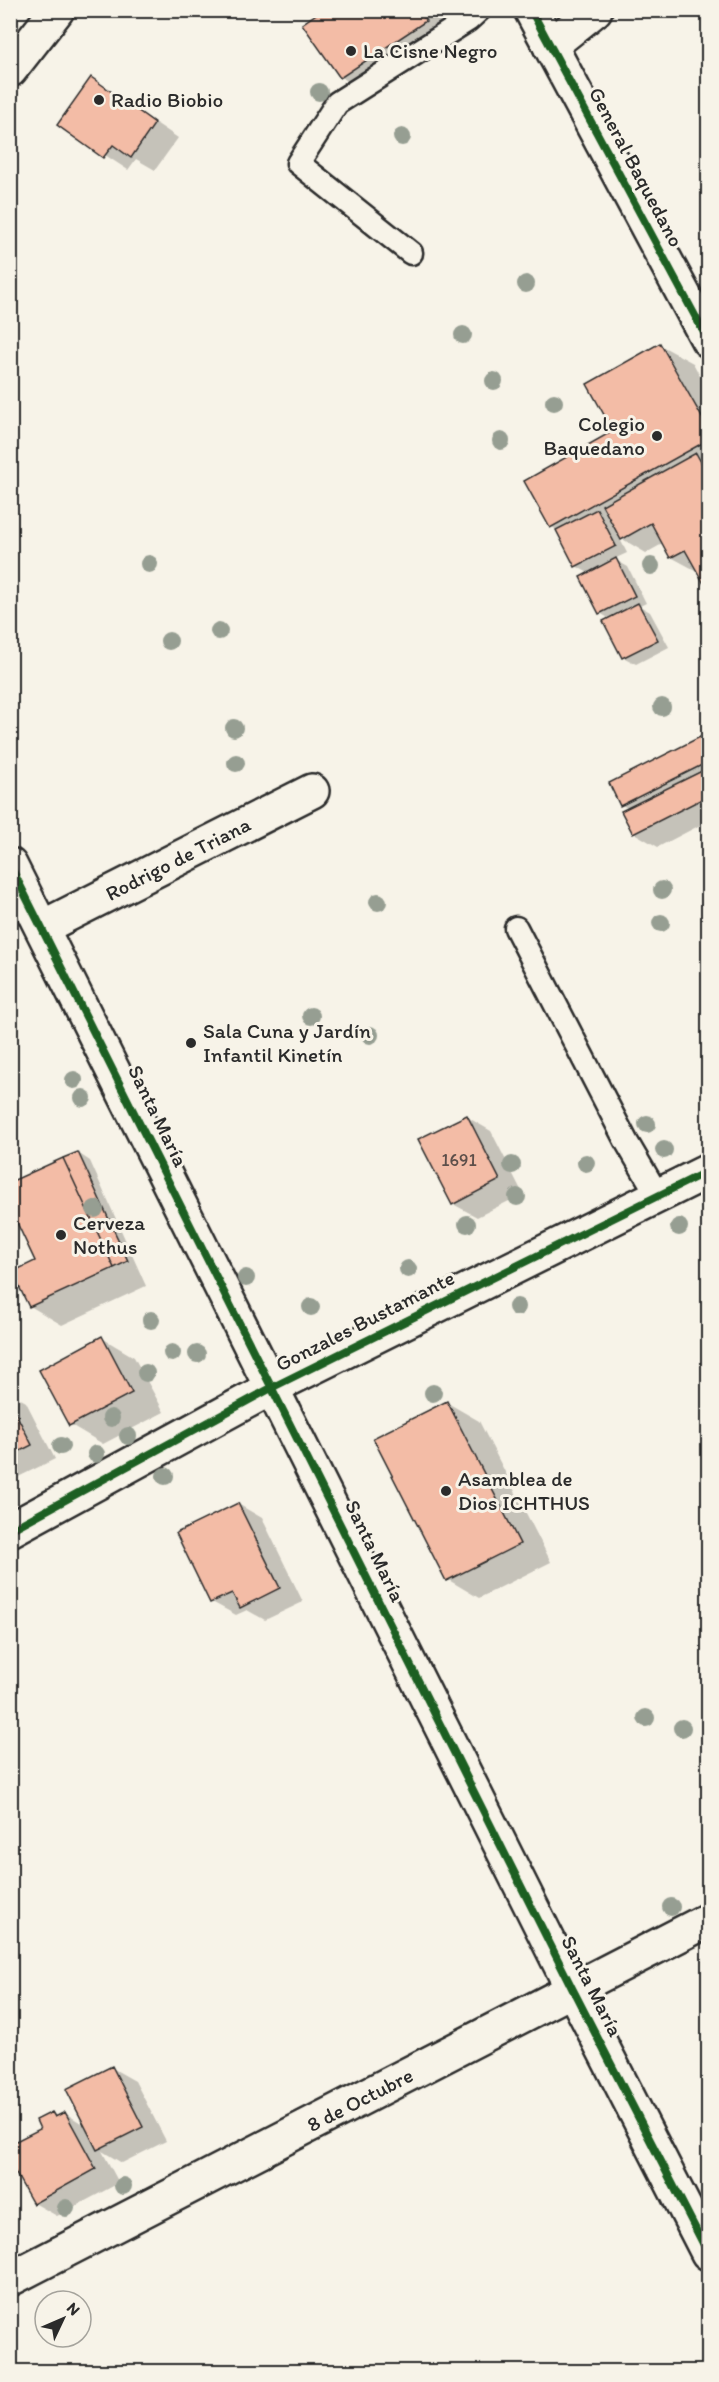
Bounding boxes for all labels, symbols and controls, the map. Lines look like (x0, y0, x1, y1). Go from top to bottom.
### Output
place label: La Cisne Negro (363, 38, 498, 63)
marker: La Cisne Negro (344, 44, 358, 58)
street label: General Baquedano (584, 83, 689, 251)
place label: Radio Biobio (111, 87, 223, 112)
marker: Radio Biobio (92, 93, 106, 107)
place label: Colegio Baquedano (543, 411, 645, 460)
marker: Colegio Baquedano (650, 429, 664, 443)
street label: Rodrigo de Triana (101, 811, 255, 906)
place label: Sala Cuna y Jardín Infantil Kinetín (203, 1018, 371, 1067)
marker: Sala Cuna y Jardín Infantil Kinetín (184, 1036, 198, 1050)
street label: Santa María (123, 1061, 194, 1171)
house number: 1691 (441, 1149, 477, 1171)
place label: Cerveza Nothus (73, 1210, 145, 1259)
marker: Cerveza Nothus (54, 1228, 68, 1242)
street label: Gonzales Bustamante (271, 1265, 458, 1377)
place label: Asamblea de Dios ICHTHUS (458, 1466, 590, 1515)
marker: Asamblea de Dios ICHTHUS (439, 1484, 453, 1498)
street label: Santa María (340, 1496, 411, 1606)
street label: Santa María (556, 1931, 629, 2041)
street label: 8 de Octubre (303, 2062, 417, 2137)
north arrow (33, 2289, 93, 2349)
text: N (63, 2298, 84, 2319)

